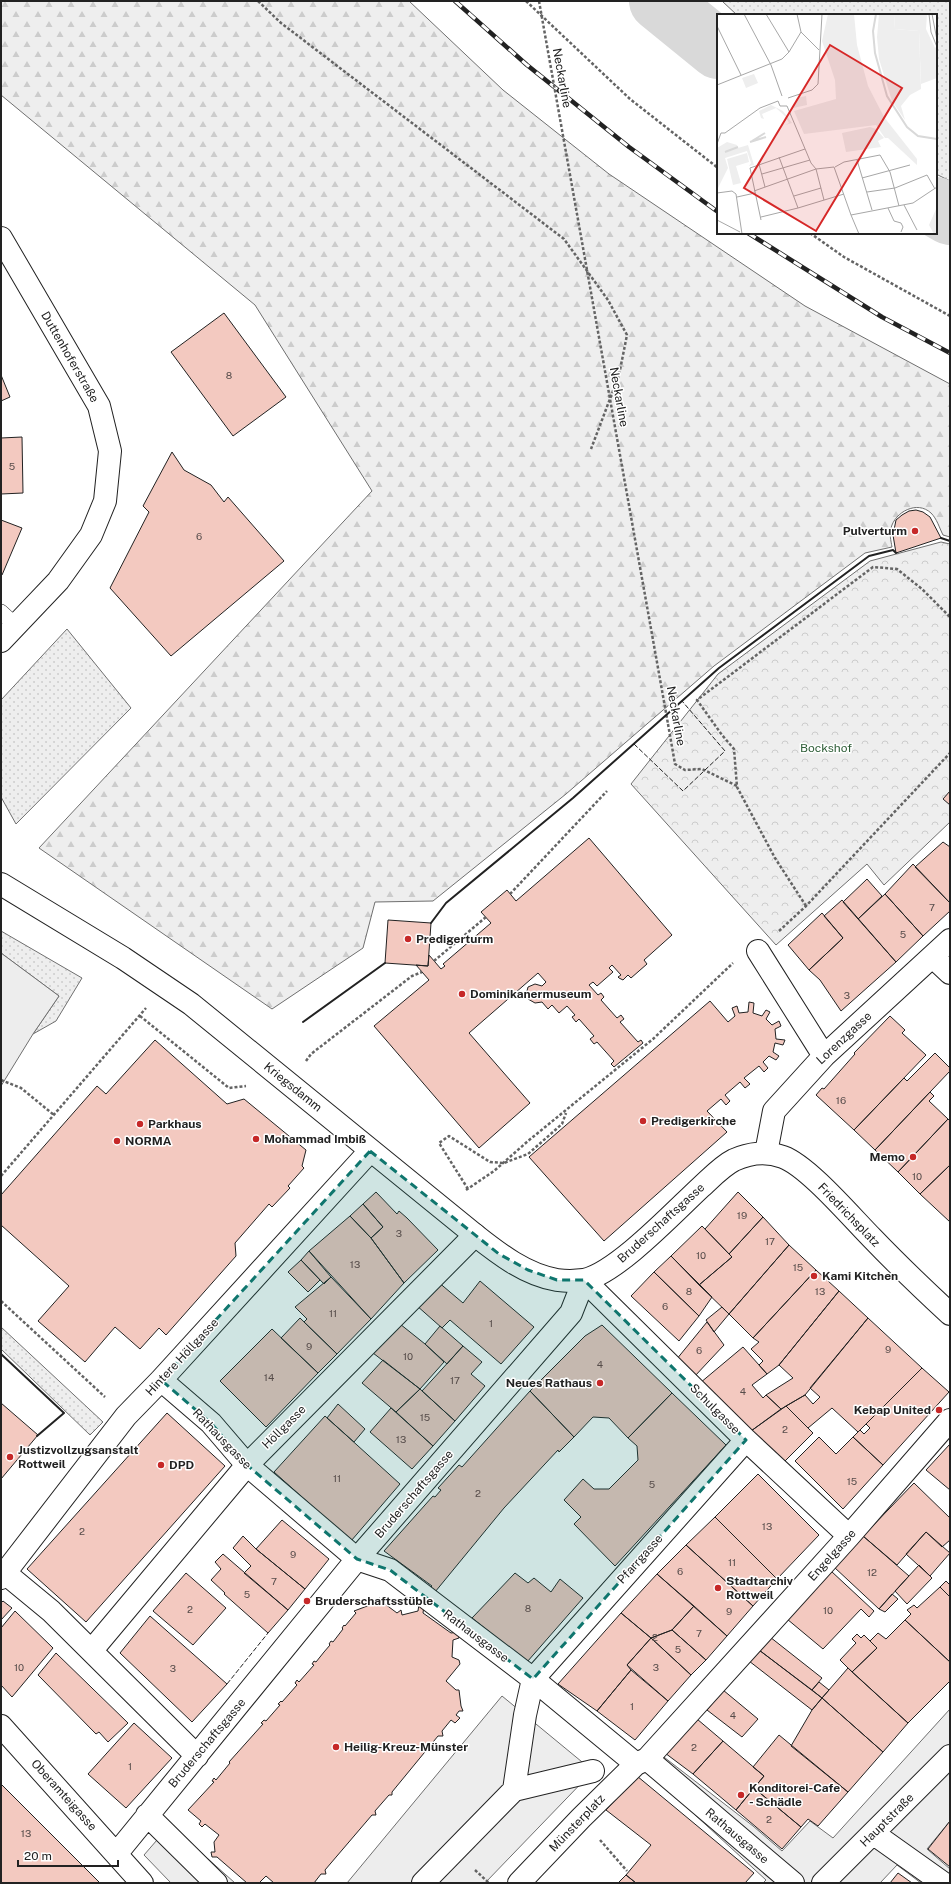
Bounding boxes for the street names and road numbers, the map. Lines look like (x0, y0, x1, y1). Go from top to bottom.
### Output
street label: Neckarline (550, 47, 574, 109)
street label: Duttenhoferstraße (38, 309, 102, 405)
street label: Neckarline (607, 366, 631, 428)
street label: Neckarline (664, 685, 688, 747)
street label: Lorenzgasse (814, 1009, 875, 1067)
street label: Kriegsdamm (261, 1059, 325, 1115)
street label: Bruderschaftsgasse (615, 1180, 707, 1266)
street label: Friedrichsplatz (815, 1180, 883, 1250)
street label: Hintere Höllgasse (143, 1315, 221, 1398)
street label: Schulgasse (687, 1381, 743, 1437)
street label: Höllgasse (259, 1402, 309, 1452)
street label: Rathausgasse (190, 1406, 254, 1472)
street label: Bruderschaftsgasse (372, 1447, 456, 1541)
street label: Engelgasse (805, 1526, 859, 1584)
street label: Pfarrgasse (614, 1531, 666, 1586)
street label: Rathausgasse (440, 1607, 512, 1665)
street label: Bruderschaftsgasse (166, 1695, 248, 1790)
street label: Oberamteigasse (28, 1757, 100, 1834)
street label: Hauptstraße (857, 1790, 917, 1850)
street label: Münsterplatz (546, 1791, 608, 1854)
street label: Rathausgasse (702, 1805, 772, 1867)

